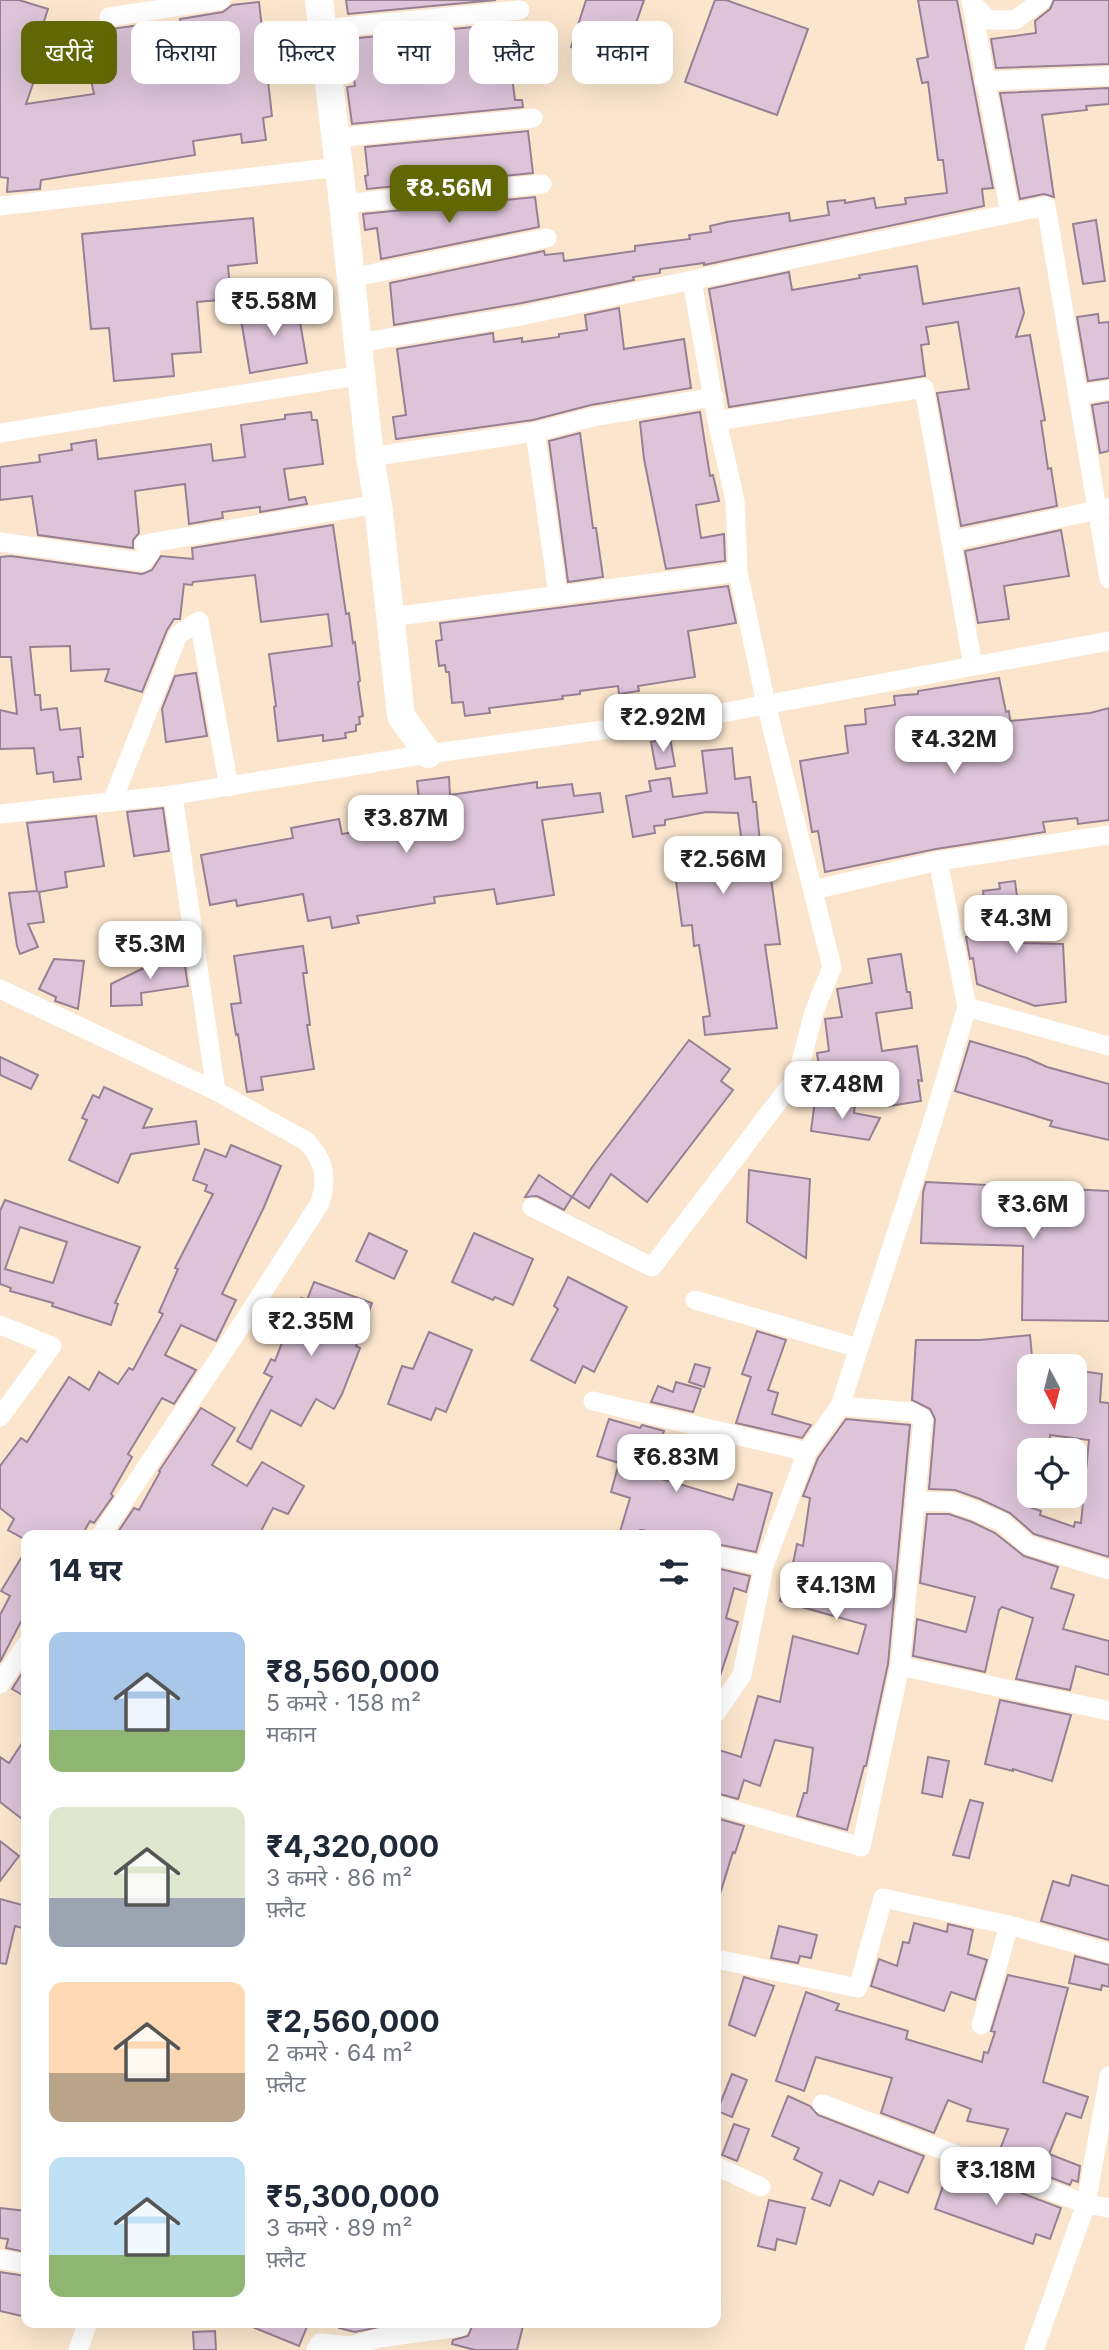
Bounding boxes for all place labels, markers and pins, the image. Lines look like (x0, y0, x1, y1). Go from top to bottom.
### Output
pin: ₹8.56M (392, 166, 506, 225)
pin: ₹5.58M (217, 278, 331, 338)
pin: ₹2.92M (606, 694, 720, 754)
pin: ₹4.32M (897, 716, 1011, 776)
pin: ₹3.87M (349, 796, 463, 855)
pin: ₹2.56M (666, 836, 780, 896)
pin: ₹4.3M (967, 895, 1065, 955)
pin: ₹5.3M (101, 922, 199, 981)
pin: ₹7.48M (785, 1062, 899, 1121)
pin: ₹3.6M (984, 1182, 1082, 1241)
pin: ₹2.35M (254, 1298, 368, 1358)
pin: ₹6.83M (619, 1434, 733, 1494)
pin: ₹4.13M (779, 1562, 893, 1622)
pin: ₹3.18M (939, 2148, 1053, 2207)

